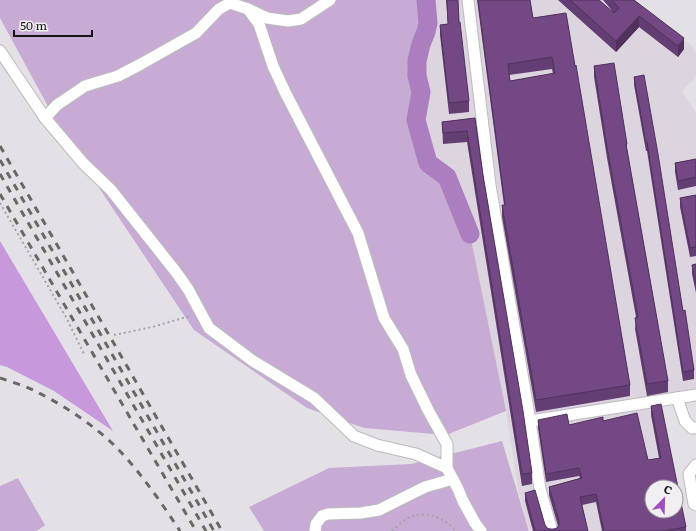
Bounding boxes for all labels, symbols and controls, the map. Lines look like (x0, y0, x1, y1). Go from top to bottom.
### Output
scale bar (14, 12, 92, 38)
text: 50 m (20, 16, 47, 34)
north arrow (644, 479, 684, 519)
text: С (662, 480, 675, 498)

